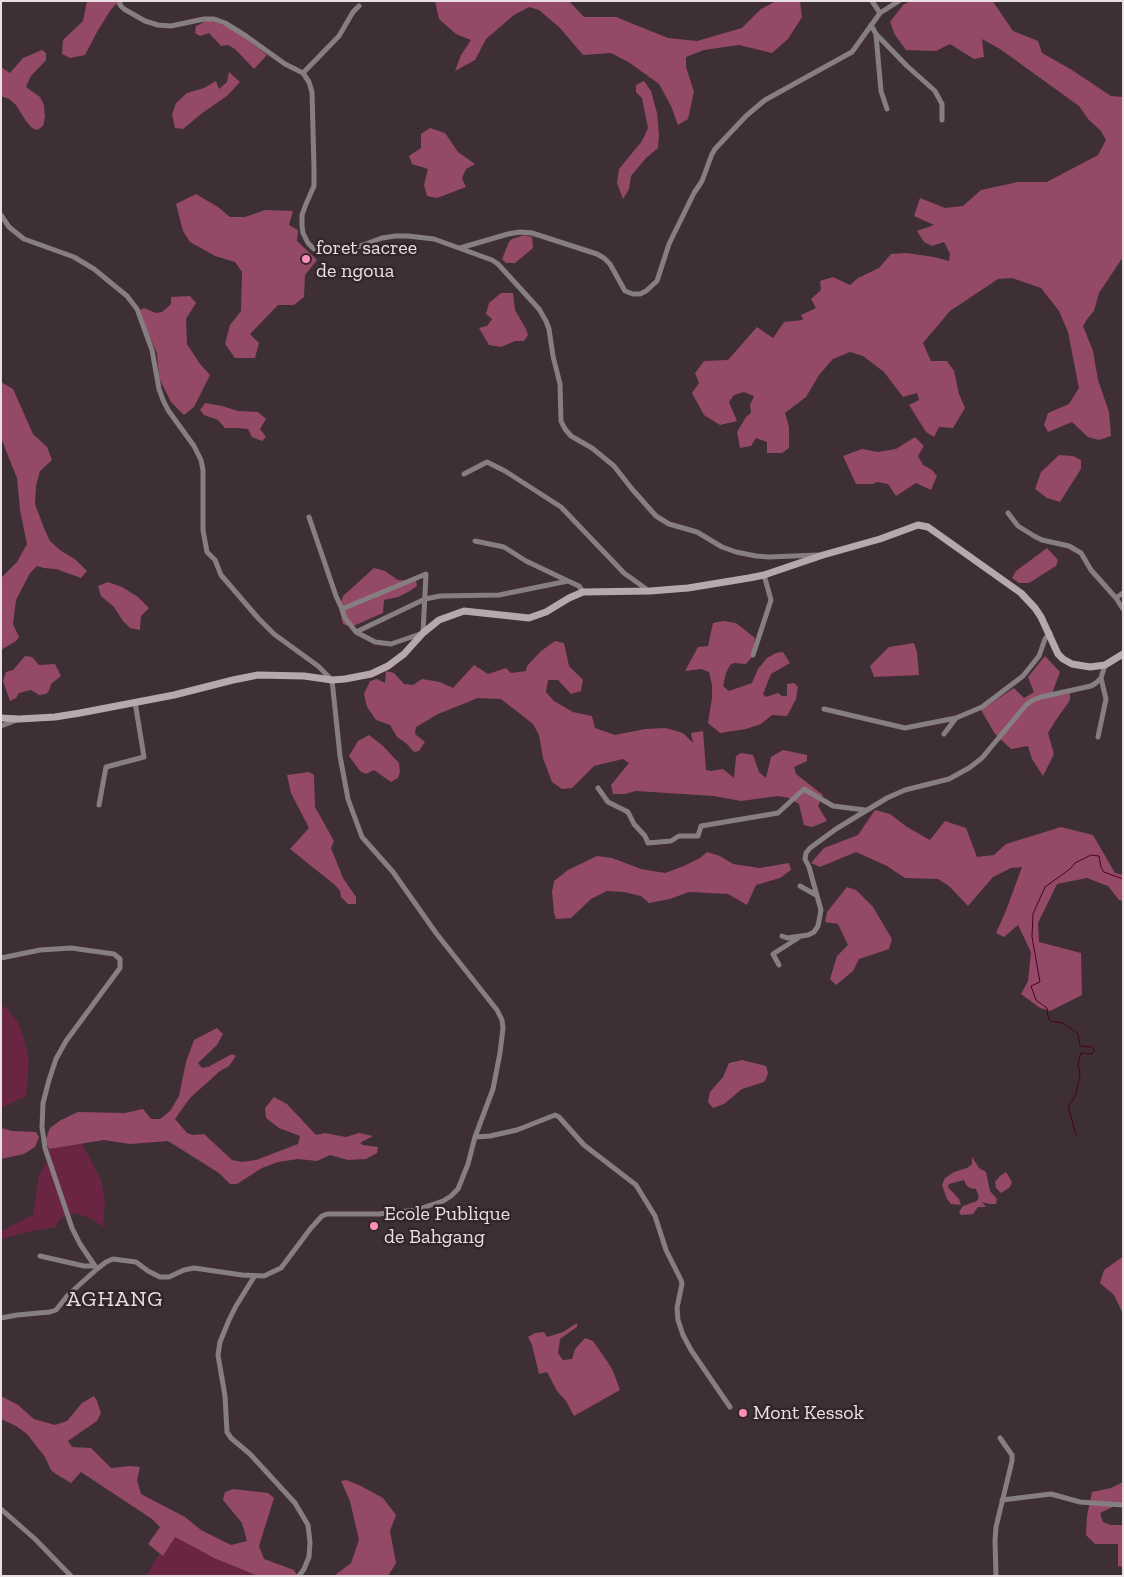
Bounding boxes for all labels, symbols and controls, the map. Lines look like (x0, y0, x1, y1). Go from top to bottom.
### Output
place label: foret sacree de ngoua (316, 236, 417, 283)
marker: foret sacree de ngoua (300, 253, 312, 265)
place label: Ecole Publique de Bahgang (384, 1202, 510, 1249)
marker: Ecole Publique de Bahgang (368, 1220, 380, 1232)
district label: AGHANG (66, 1287, 164, 1313)
place label: Mont Kessok (753, 1401, 864, 1425)
marker: Mont Kessok (737, 1407, 749, 1419)

